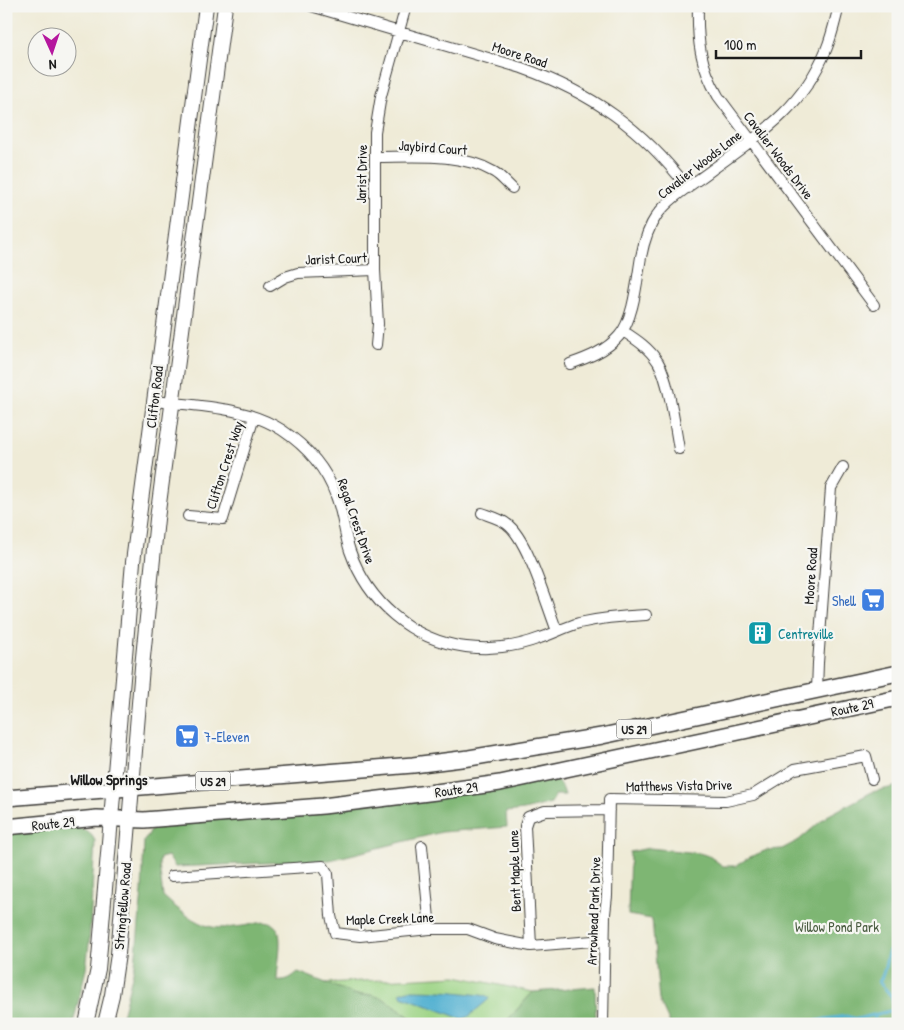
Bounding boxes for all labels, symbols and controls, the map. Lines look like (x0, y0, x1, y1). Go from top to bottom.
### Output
north arrow (28, 28, 78, 78)
scale bar (716, 28, 862, 60)
text: 100 m (724, 34, 757, 55)
street label: Moore Road (490, 36, 550, 72)
text: N (48, 56, 57, 75)
street label: Cavalier Woods Drive (740, 107, 819, 203)
street label: Cavalier Woods Lane (653, 125, 745, 203)
street label: Jaybird Court (398, 135, 468, 160)
street label: Jarist Drive (351, 144, 371, 204)
street label: Jarist Court (305, 247, 367, 269)
street label: Clifton Road (141, 364, 167, 429)
street label: Clifton Crest Way (201, 418, 248, 512)
street label: Regal Crest Drive (333, 476, 381, 567)
street label: Moore Road (799, 547, 821, 605)
supermarket icon: Shell (860, 587, 886, 613)
place label: Shell (832, 591, 857, 610)
building icon: Centreville (747, 620, 773, 646)
place label: Centreville (778, 624, 834, 643)
street label: Route 29 (829, 693, 875, 721)
road number: US 29 (616, 720, 652, 739)
supermarket icon: 7-Eleven (174, 723, 200, 749)
place label: 7-Eleven (204, 727, 250, 746)
district label: Willow Springs (70, 769, 148, 791)
road number: US 29 (196, 771, 230, 790)
street label: Matthews Vista Drive (626, 775, 733, 795)
street label: Route 29 (433, 777, 479, 801)
street label: Route 29 (31, 811, 75, 835)
street label: Bent Maple Lane (503, 829, 526, 912)
street label: Arrowhead Park Drive (582, 856, 604, 965)
street label: Stringfellow Road (109, 861, 136, 950)
street label: Maple Creek Lane (346, 907, 435, 930)
park label: Willow Pond Park (795, 917, 879, 936)

